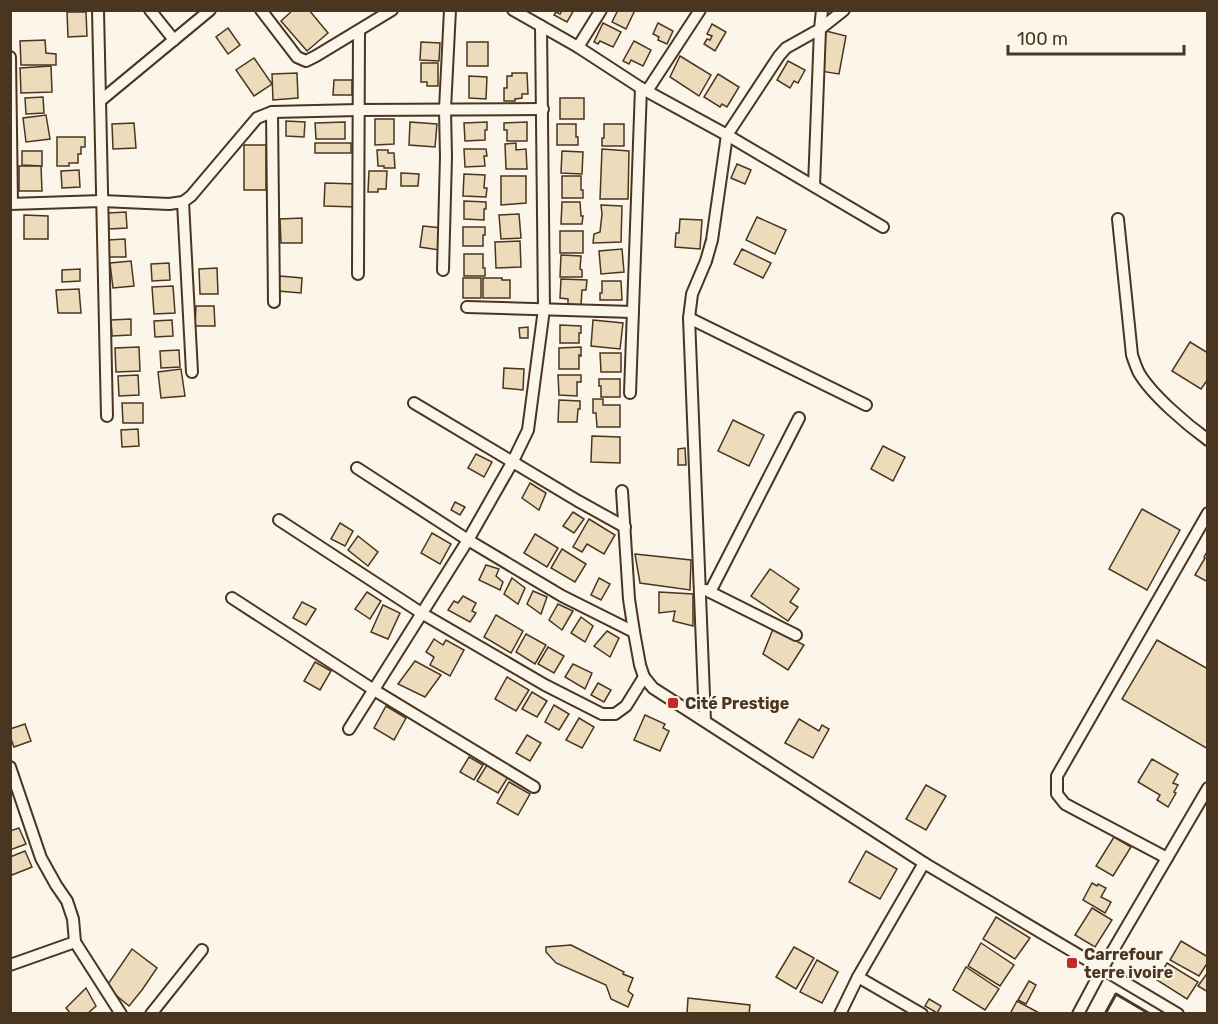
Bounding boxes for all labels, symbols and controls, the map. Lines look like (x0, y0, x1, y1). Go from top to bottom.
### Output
scale bar (1008, 18, 1184, 56)
text: 100 m (1017, 28, 1068, 50)
place label: Cité Prestige (685, 694, 789, 713)
marker: Cité Prestige (666, 696, 680, 710)
place label: Carrefour terre ivoire (1084, 945, 1173, 982)
marker: Carrefour terre ivoire (1065, 956, 1079, 970)

